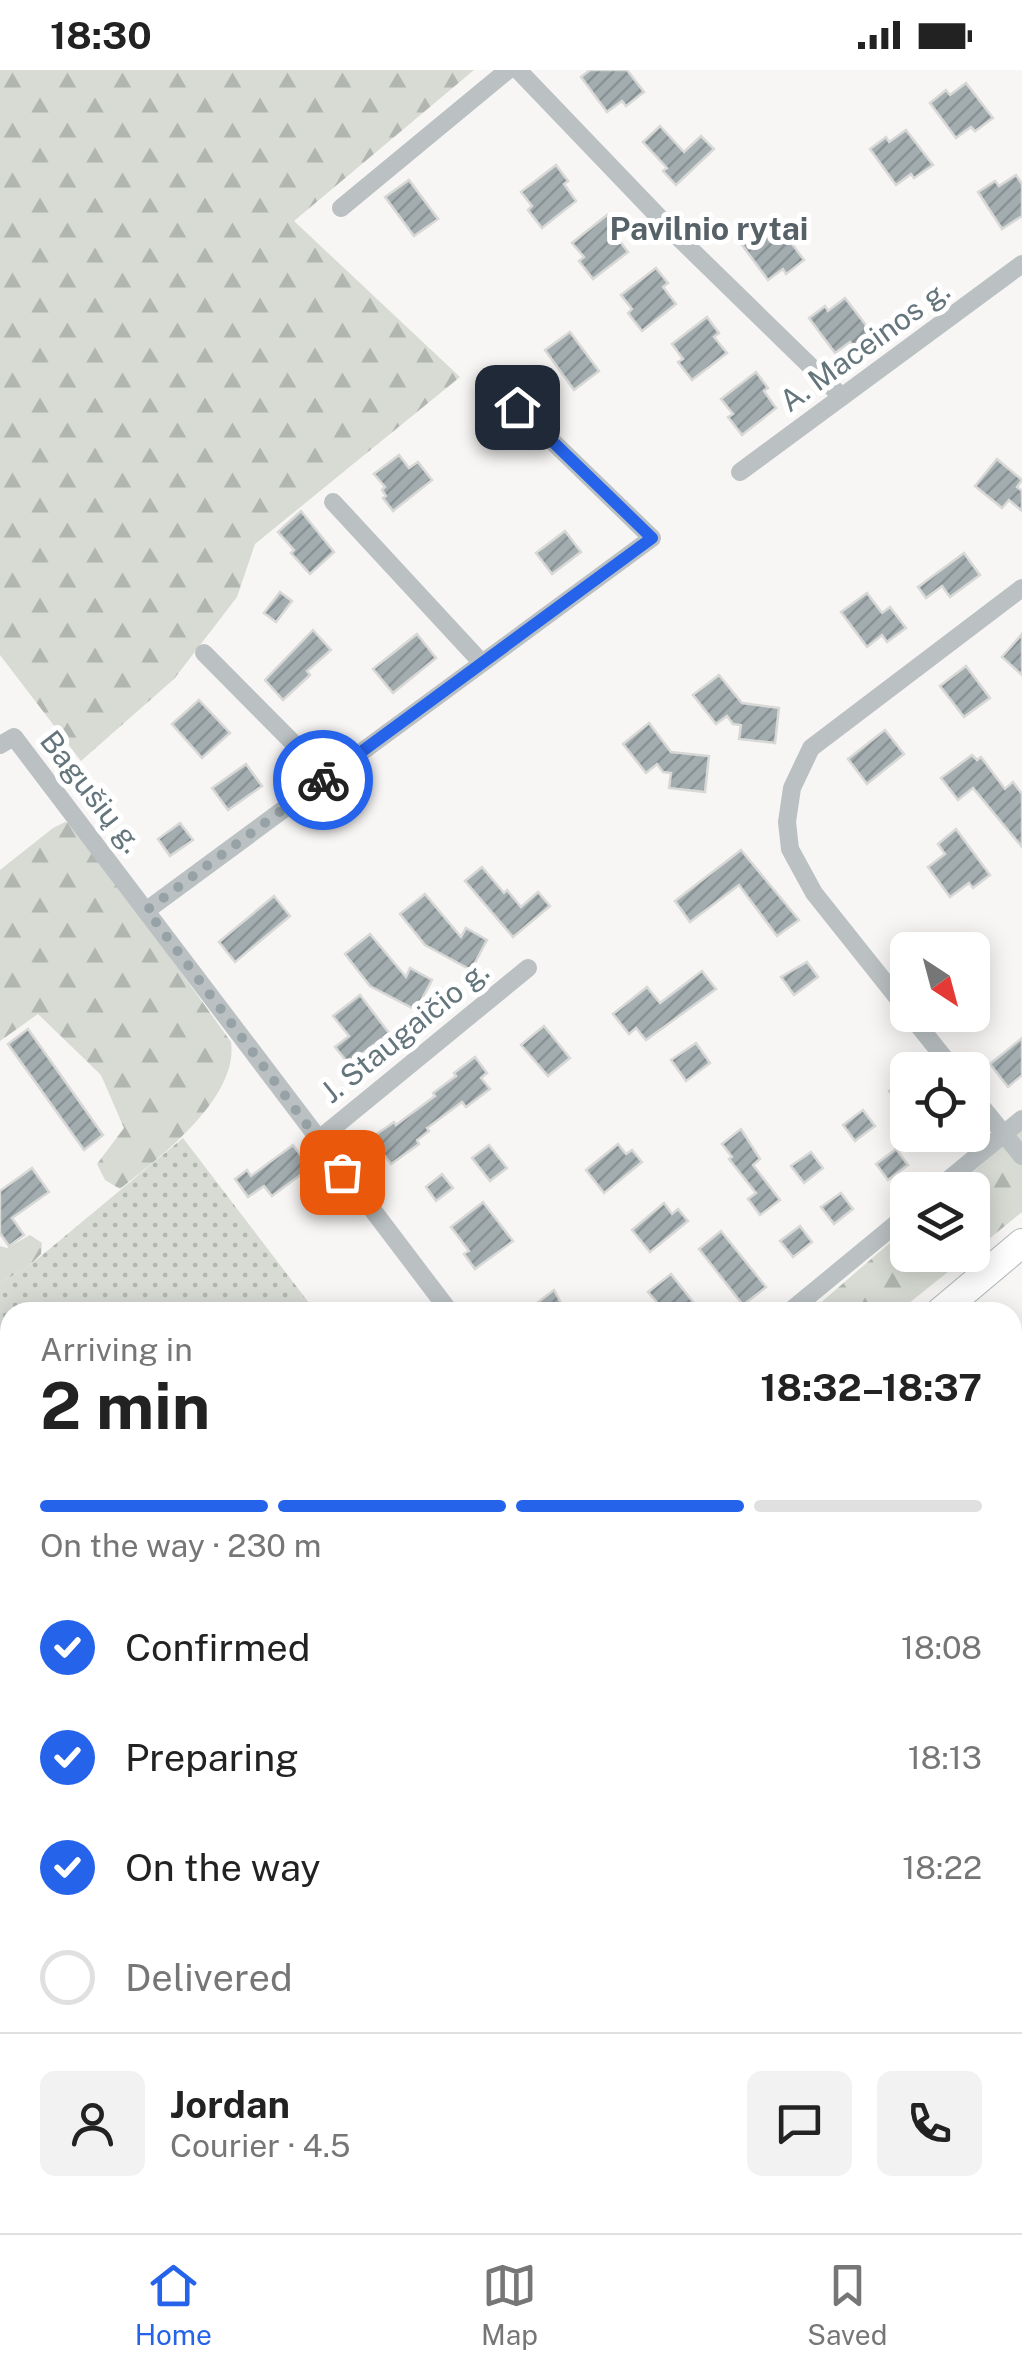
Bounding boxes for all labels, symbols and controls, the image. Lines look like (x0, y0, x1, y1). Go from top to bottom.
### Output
text: 18:30 (50, 13, 152, 58)
district label: Pavilnio rytai (610, 210, 808, 247)
street label: A. Maceinos g. (772, 272, 956, 419)
pin (475, 365, 560, 450)
icon: home (490, 380, 545, 435)
street label: Bagušių g. (33, 723, 151, 860)
courier (273, 730, 373, 830)
icon: bike (296, 753, 351, 808)
north arrow (890, 932, 990, 1032)
map controls (890, 932, 990, 1272)
street label: J. Staugaičio g. (313, 953, 496, 1110)
button: locate (890, 1052, 990, 1152)
pin (300, 1130, 385, 1215)
icon: bag (315, 1145, 370, 1200)
button: layers (890, 1172, 990, 1272)
text: Arriving in (40, 1331, 193, 1368)
text: 18:32–18:37 (760, 1365, 982, 1410)
text: 2 min (40, 1367, 210, 1444)
text: On the way · 230 m (40, 1527, 321, 1564)
icon: check (40, 1620, 95, 1675)
text: Confirmed (125, 1625, 310, 1670)
text: 18:08 (901, 1629, 982, 1666)
icon: check (40, 1730, 95, 1785)
text: Preparing (125, 1735, 299, 1780)
text: 18:13 (908, 1739, 982, 1776)
icon: check (40, 1840, 95, 1895)
text: On the way (125, 1845, 321, 1890)
text: 18:22 (902, 1849, 982, 1886)
text: Delivered (125, 1955, 293, 2000)
button: person (40, 2071, 145, 2176)
button: chat (747, 2071, 852, 2176)
button: phone (877, 2071, 982, 2176)
text: Jordan (170, 2082, 290, 2127)
text: Courier · 4.5 (170, 2127, 350, 2164)
tab: Home (135, 2258, 212, 2351)
tab: Map (481, 2258, 538, 2351)
tab: Saved (807, 2258, 887, 2351)

